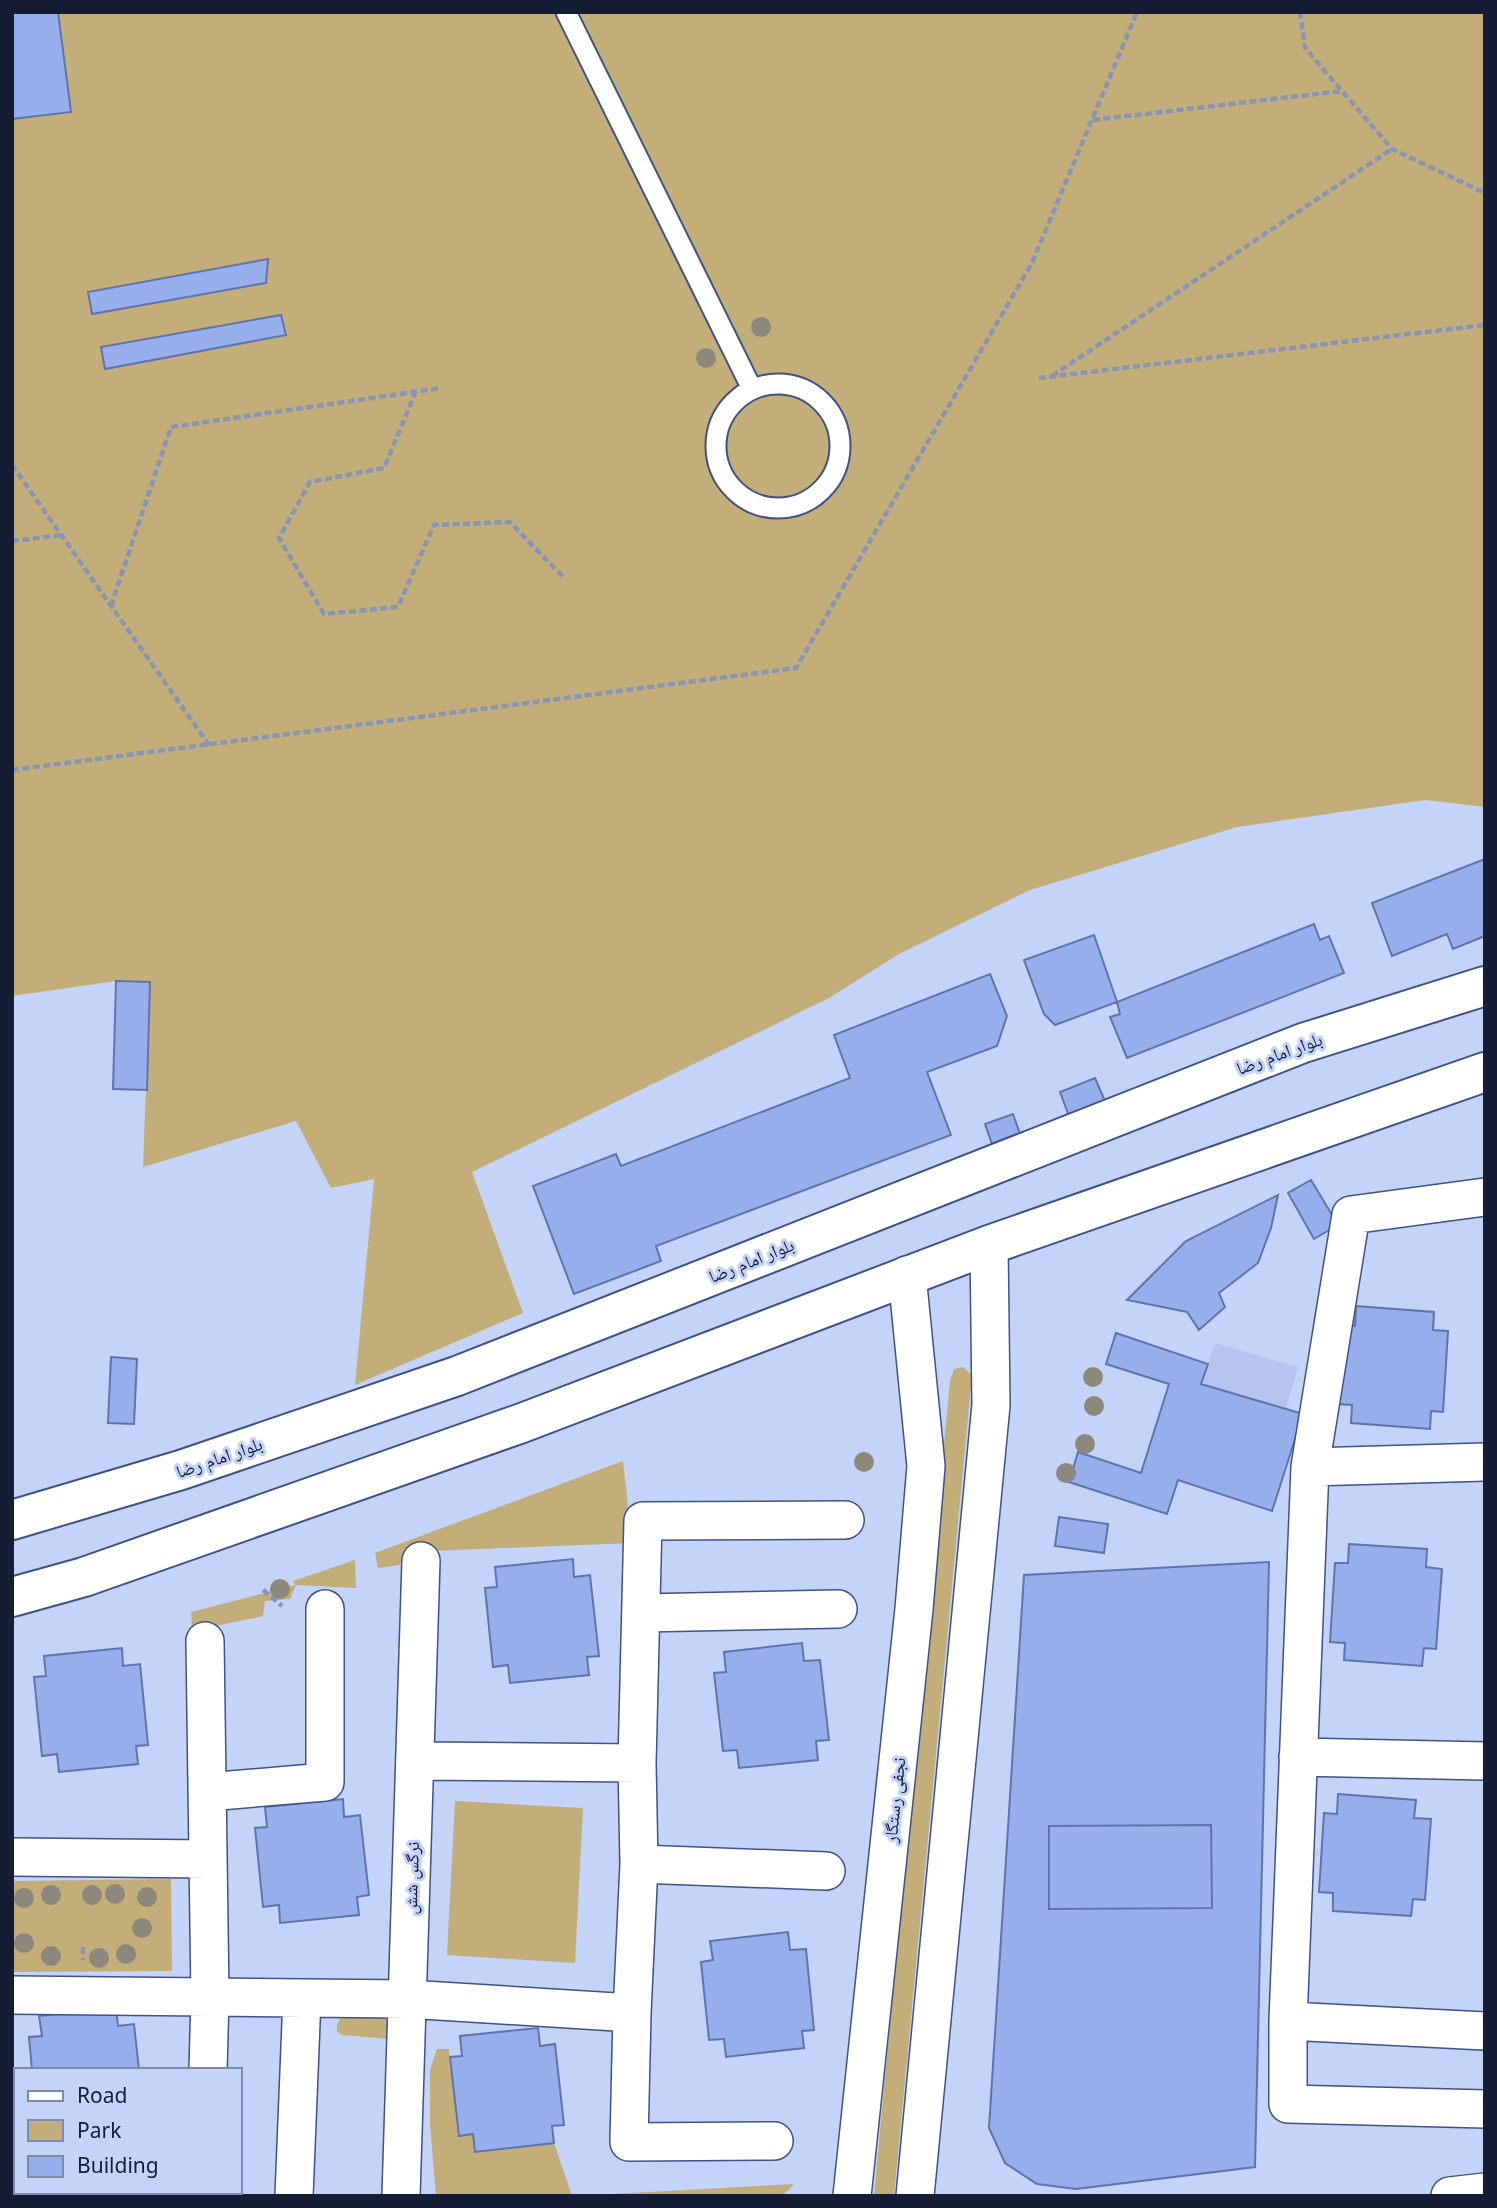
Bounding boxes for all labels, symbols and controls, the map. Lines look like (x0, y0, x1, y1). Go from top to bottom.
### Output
street label: بلوار امام رضا (1233, 1026, 1326, 1081)
street label: بلوار امام رضا (705, 1232, 798, 1289)
street label: بلوار امام رضا (173, 1431, 266, 1484)
street label: نجفی رستگار (877, 1756, 910, 1845)
street label: نرگس شش (398, 1841, 424, 1915)
legend (14, 2068, 242, 2194)
text: Road (77, 2081, 127, 2109)
text: Park (77, 2116, 122, 2144)
text: Building (77, 2151, 159, 2179)

